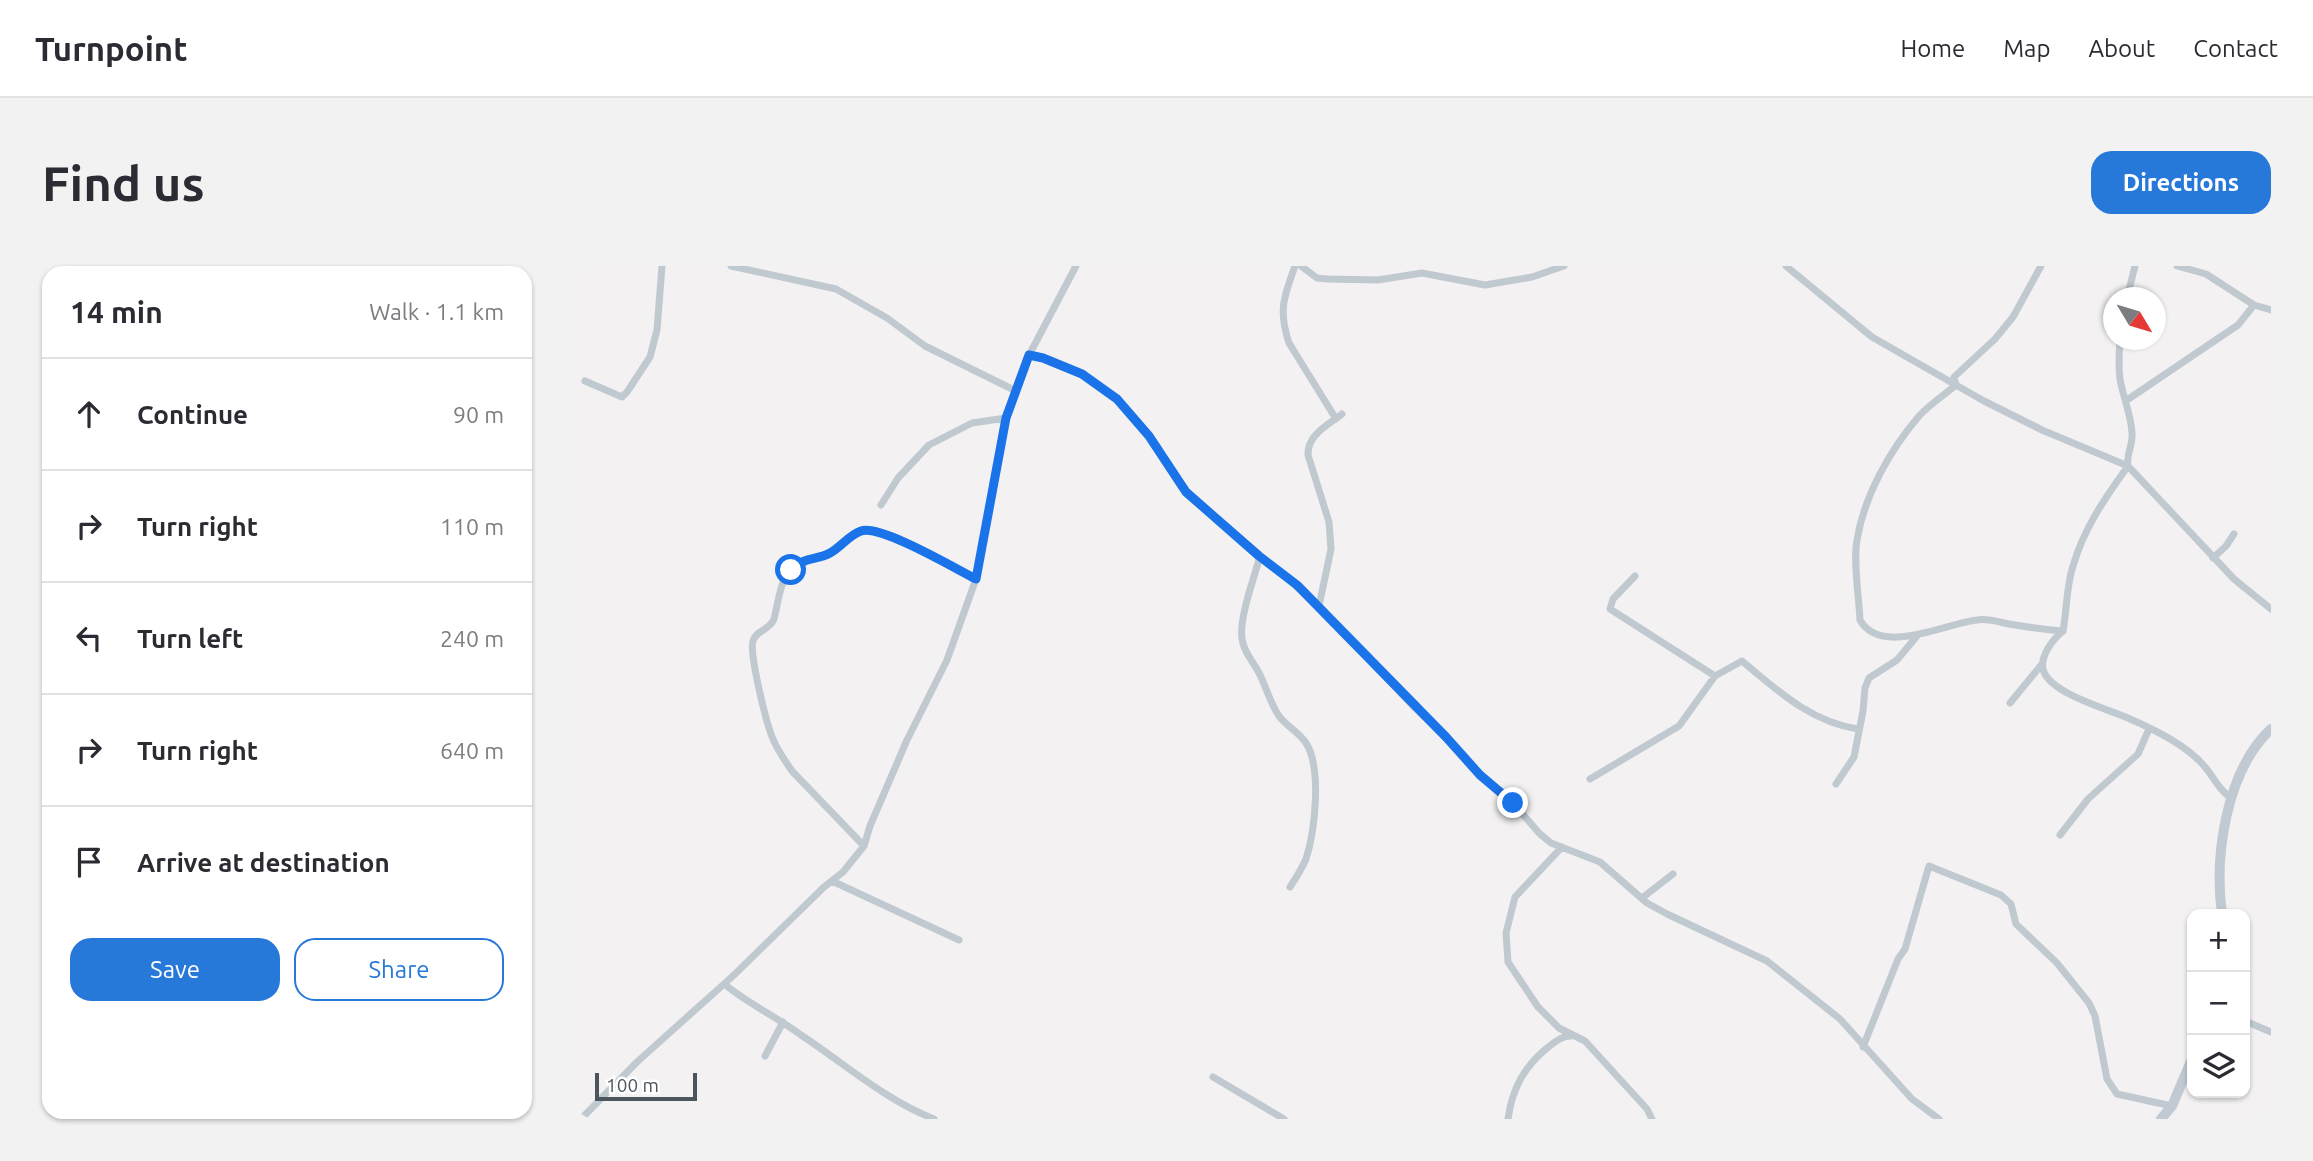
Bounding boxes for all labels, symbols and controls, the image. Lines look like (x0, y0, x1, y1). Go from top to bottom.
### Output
text: Turnpoint (35, 30, 187, 67)
text: Home (1900, 35, 1965, 62)
text: Map (2003, 35, 2050, 62)
text: About (2088, 35, 2155, 62)
text: Contact (2193, 35, 2278, 62)
button: Directions (2091, 151, 2271, 214)
text: Find us (42, 155, 205, 210)
north arrow (2103, 287, 2166, 350)
text: 14 min (70, 295, 163, 329)
text: Walk · 1.1 km (369, 299, 504, 324)
icon: ahead (70, 395, 108, 433)
text: Continue (137, 400, 248, 429)
text: 90 m (453, 402, 504, 427)
icon: right (70, 507, 108, 545)
text: Turn right (137, 512, 258, 541)
text: 110 m (440, 514, 504, 539)
route start (775, 554, 806, 585)
icon: left (70, 619, 108, 657)
text: Turn left (137, 624, 243, 653)
text: 240 m (440, 626, 504, 651)
icon: right (70, 731, 108, 769)
text: Turn right (137, 736, 258, 765)
text: 640 m (440, 738, 504, 763)
route end (1497, 787, 1528, 818)
icon: arrive (70, 843, 108, 881)
text: Arrive at destination (137, 848, 390, 877)
map controls (2187, 909, 2250, 1098)
button: + (2187, 909, 2250, 972)
button: Save (70, 938, 280, 1001)
button: Share (294, 938, 504, 1001)
button: − (2187, 972, 2250, 1035)
button: layers (2187, 1035, 2250, 1098)
scale bar (595, 1070, 696, 1102)
text: 100 m (606, 1074, 659, 1096)

